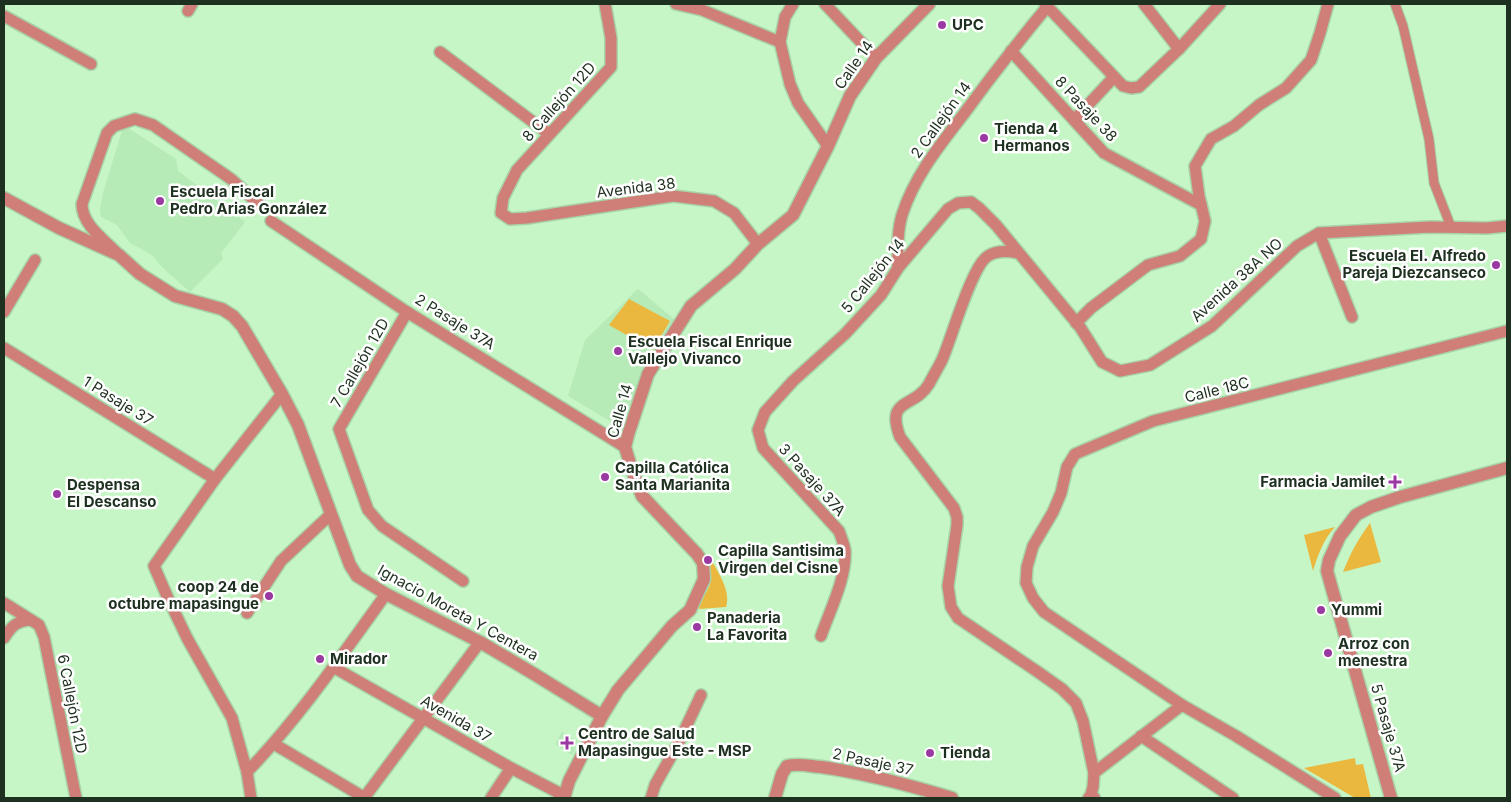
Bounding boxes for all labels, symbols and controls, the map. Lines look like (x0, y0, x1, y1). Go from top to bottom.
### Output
place label: UPC (952, 15, 984, 34)
marker: UPC (936, 19, 948, 31)
street label: Calle 14 (830, 37, 877, 93)
street label: 8 Callejón 12D (518, 58, 599, 145)
street label: 8 Pasaje 38 (1051, 72, 1122, 145)
street label: 2 Callejón 14 (906, 78, 975, 162)
place label: Tienda 4 Hermanos (994, 119, 1070, 155)
marker: Tienda 4 Hermanos (978, 132, 990, 144)
street label: Avenida 38 (596, 173, 676, 202)
place label: Escuela Fiscal Pedro Arias González (170, 182, 327, 218)
marker: Escuela Fiscal Pedro Arias González (154, 195, 166, 207)
street label: Avenida 38A NO (1187, 234, 1286, 326)
street label: 5 Callejón 14 (837, 235, 908, 317)
place label: Escuela EI. Alfredo Pareja Diezcanseco (1343, 246, 1486, 282)
marker: Escuela EI. Alfredo Pareja Diezcanseco (1490, 259, 1502, 271)
street label: 2 Pasaje 37A (412, 289, 499, 354)
street label: 7 Callejón 12D (326, 315, 393, 411)
place label: Escuela Fiscal Enrique Vallejo Vivanco (628, 332, 792, 368)
marker: Escuela Fiscal Enrique Vallejo Vivanco (612, 345, 624, 357)
street label: 1 Pasaje 37 (80, 372, 157, 430)
street label: Calle 18C (1183, 372, 1251, 407)
street label: Calle 14 (603, 382, 636, 440)
street label: 3 Pasaje 37A (775, 440, 850, 520)
place label: Capilla Católica Santa Marianita (615, 458, 730, 494)
marker: Capilla Católica Santa Marianita (599, 471, 611, 483)
place label: Farmacia Jamilet (1260, 472, 1385, 491)
place label: Despensa El Descanso (67, 475, 157, 511)
marker: Farmacia Jamilet (1389, 476, 1401, 488)
marker: Despensa El Descanso (51, 488, 63, 500)
place label: Capilla Santisima Virgen del Cisne (718, 541, 844, 577)
marker: Capilla Santisima Virgen del Cisne (702, 554, 714, 566)
street label: Ignacio Moreta Y Centera (375, 560, 542, 665)
place label: coop 24 de octubre mapasingue (108, 577, 259, 613)
marker: coop 24 de octubre mapasingue (263, 590, 275, 602)
place label: Yummi (1331, 600, 1382, 619)
marker: Yummi (1315, 604, 1327, 616)
place label: Panaderia La Favorita (707, 608, 787, 644)
marker: Panaderia La Favorita (691, 621, 703, 633)
place label: Arroz con menestra (1338, 634, 1410, 670)
marker: Arroz con menestra (1322, 647, 1334, 659)
place label: Mirador (330, 649, 387, 668)
street label: 6 Callejón 12D (54, 653, 91, 755)
marker: Mirador (314, 653, 326, 665)
street label: 5 Pasaje 37A (1367, 682, 1410, 774)
street label: Avenida 37 (418, 691, 495, 746)
place label: Centro de Salud Mapasingue Este - MSP (578, 724, 752, 760)
marker: Centro de Salud Mapasingue Este - MSP (560, 736, 574, 750)
place label: Tienda (940, 743, 991, 762)
street label: 2 Pasaje 37 (831, 744, 915, 779)
marker: Tienda (924, 747, 936, 759)

